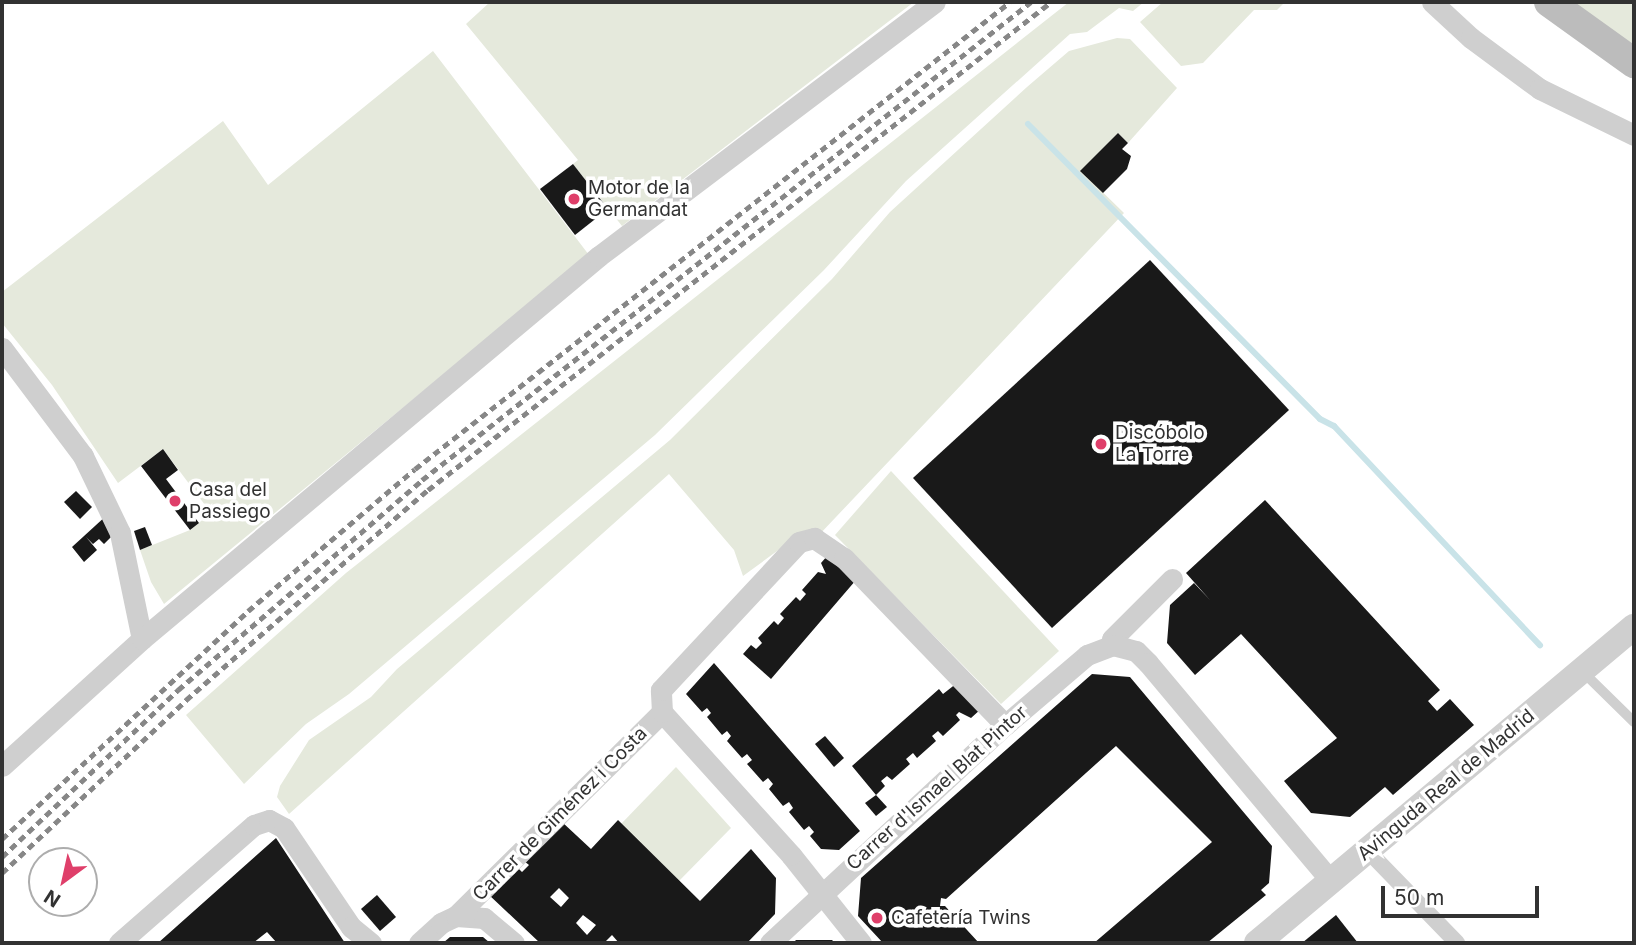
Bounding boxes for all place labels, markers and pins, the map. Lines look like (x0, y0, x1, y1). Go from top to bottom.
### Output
place label: Motor de la Germandat (588, 177, 690, 221)
marker: Motor de la Germandat (566, 191, 582, 207)
place label: Discóbolo La Torre (1115, 422, 1205, 466)
marker: Discóbolo La Torre (1093, 436, 1109, 452)
place label: Casa del Passiego (189, 479, 271, 523)
marker: Casa del Passiego (167, 493, 183, 509)
place label: Cafetería Twins (891, 907, 1031, 929)
marker: Cafetería Twins (869, 910, 885, 926)

